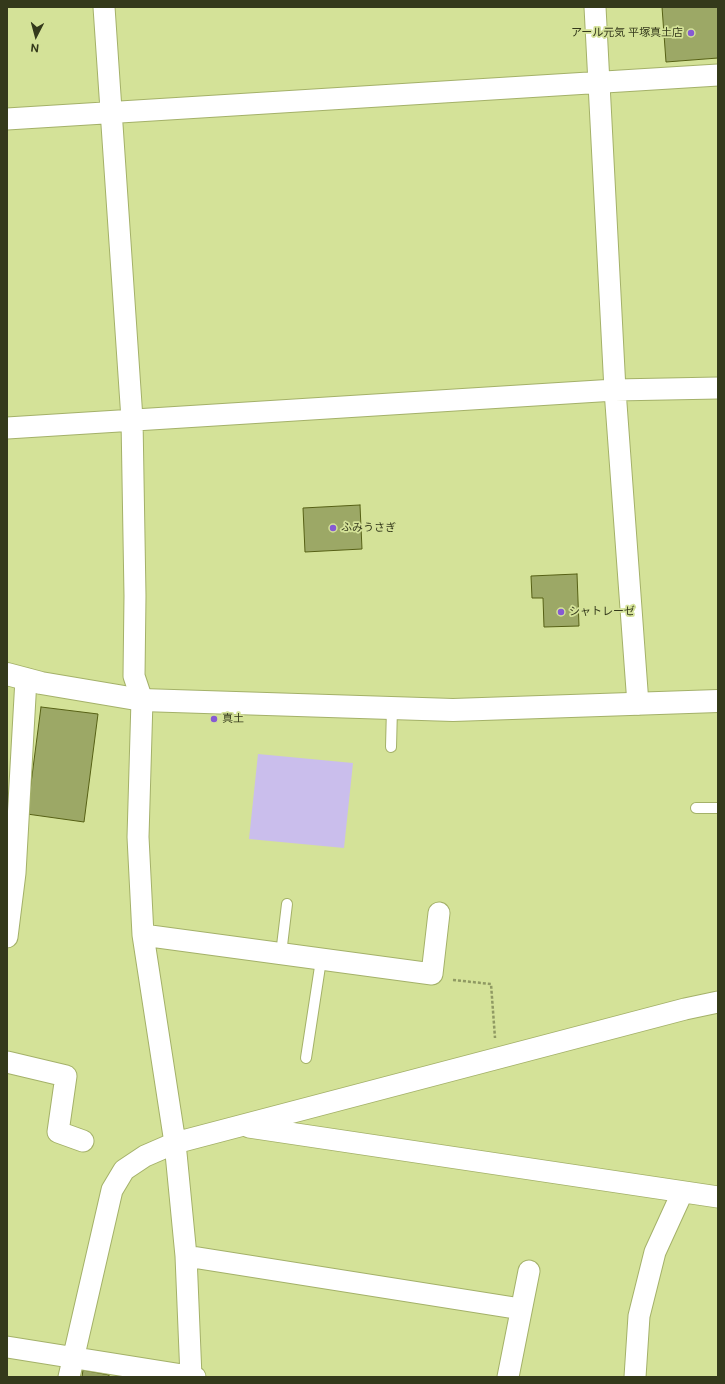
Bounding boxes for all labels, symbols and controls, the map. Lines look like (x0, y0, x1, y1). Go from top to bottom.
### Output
north arrow (16, 16, 56, 56)
place label: アール元気 平塚真土店 (571, 26, 683, 40)
marker: アール元気 平塚真土店 (686, 28, 696, 38)
text: N (30, 42, 40, 54)
place label: ふみうさぎ (341, 521, 396, 535)
marker: ふみうさぎ (328, 523, 338, 533)
place label: シャトレーゼ (569, 605, 635, 619)
marker: シャトレーゼ (556, 607, 566, 617)
place label: 真土 (222, 712, 244, 726)
marker: 真土 (209, 714, 219, 724)

